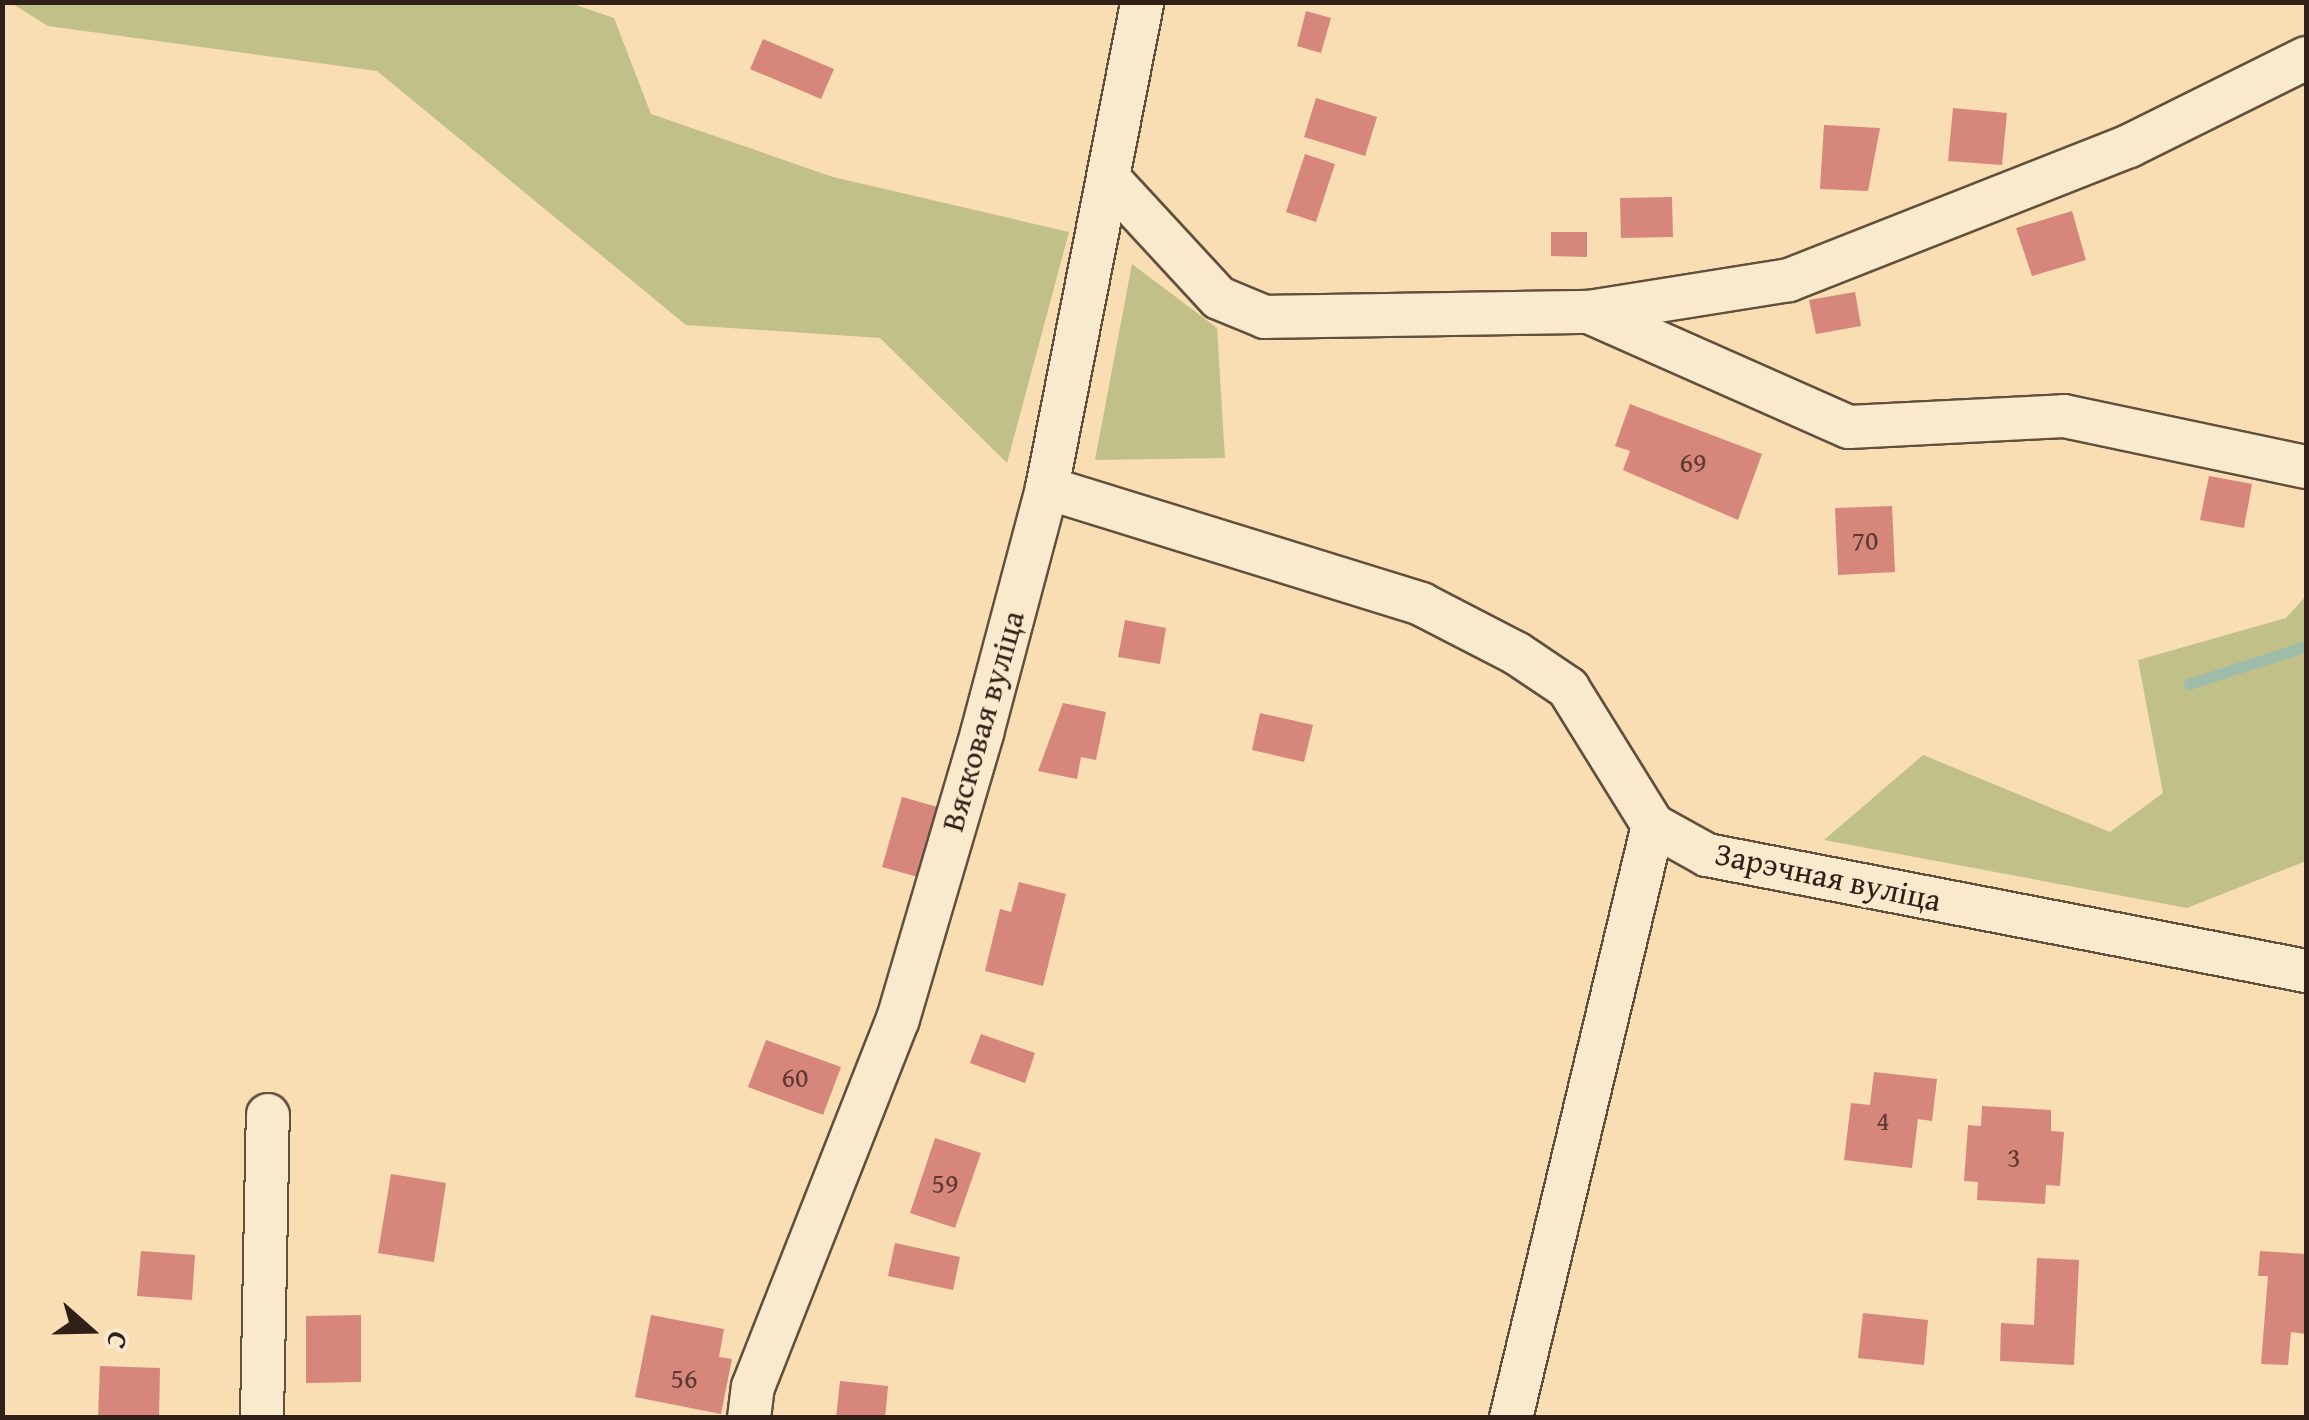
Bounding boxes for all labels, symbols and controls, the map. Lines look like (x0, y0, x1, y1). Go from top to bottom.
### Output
house number: 69 (1680, 445, 1706, 479)
house number: 70 (1852, 523, 1878, 557)
street label: Вясковая вуліца (933, 606, 1033, 836)
street label: Зарэчная вуліца (1711, 834, 1945, 920)
house number: 60 (782, 1060, 808, 1094)
house number: 4 (1876, 1103, 1890, 1137)
house number: 3 (2007, 1140, 2021, 1174)
house number: 59 (932, 1166, 958, 1200)
north arrow (40, 1280, 140, 1380)
text: С (97, 1326, 141, 1355)
house number: 56 (671, 1361, 697, 1395)

